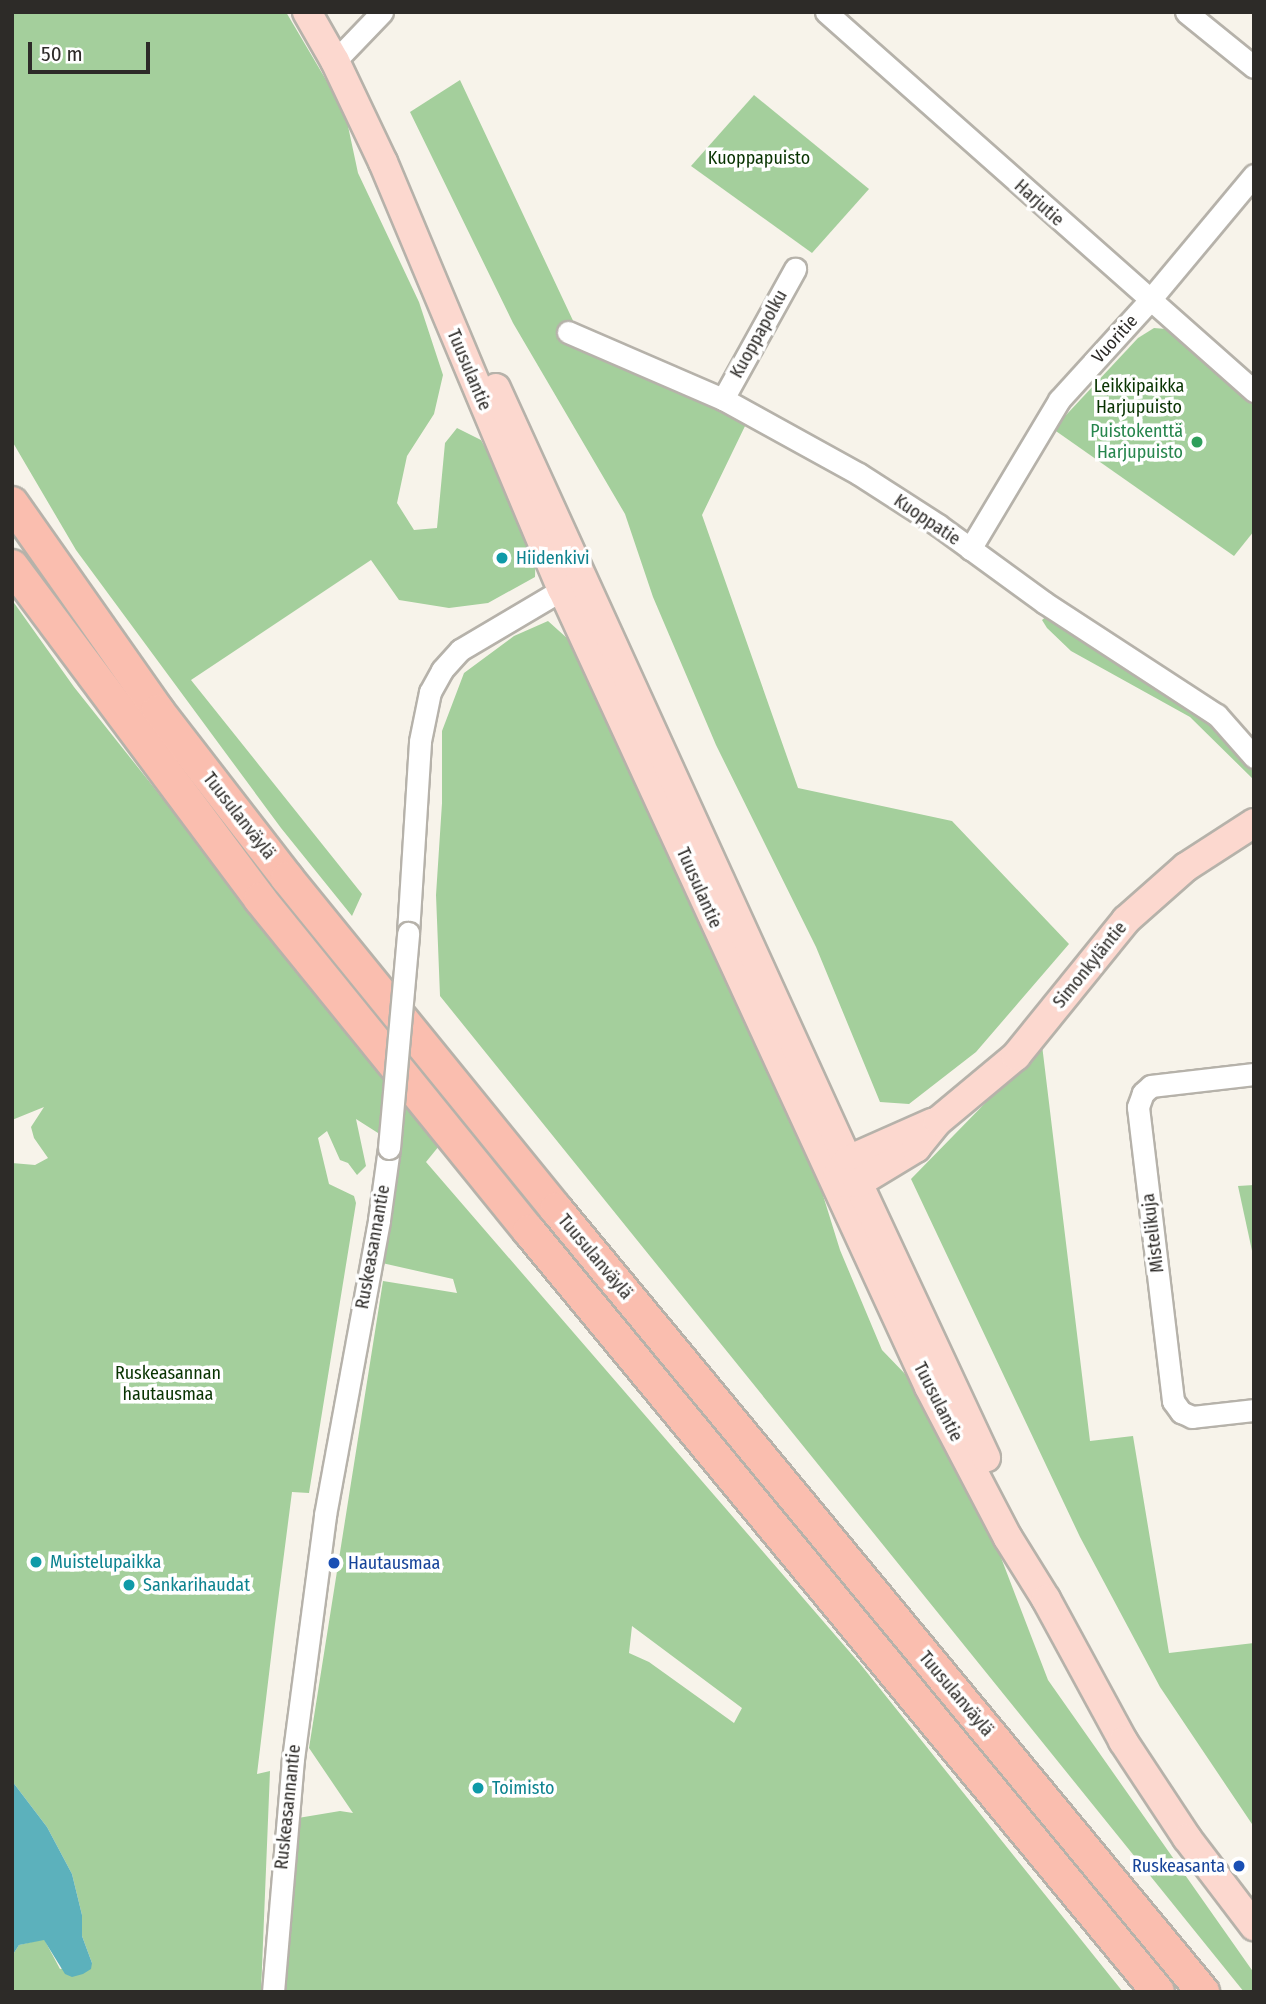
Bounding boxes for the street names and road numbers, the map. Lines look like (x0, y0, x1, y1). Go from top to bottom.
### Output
street label: Harjutie (1010, 175, 1068, 231)
street label: Kuoppapolku (726, 286, 792, 382)
street label: Vuoritie (1088, 310, 1142, 368)
street label: Tuusulantie (442, 326, 496, 414)
street label: Kuoppatie (890, 490, 964, 550)
street label: Tuusulanväylä (198, 768, 280, 864)
street label: Tuusulantie (672, 844, 726, 932)
street label: Simonkyläntie (1049, 917, 1131, 1013)
street label: Ruskeasannantie (351, 1183, 395, 1311)
street label: Mistelikuja (1137, 1192, 1169, 1274)
street label: Tuusulanväylä (553, 1210, 637, 1304)
street label: Tuusulantie (909, 1359, 967, 1445)
street label: Tuusulanväylä (914, 1647, 998, 1741)
street label: Ruskeasannantie (271, 1743, 305, 1871)

